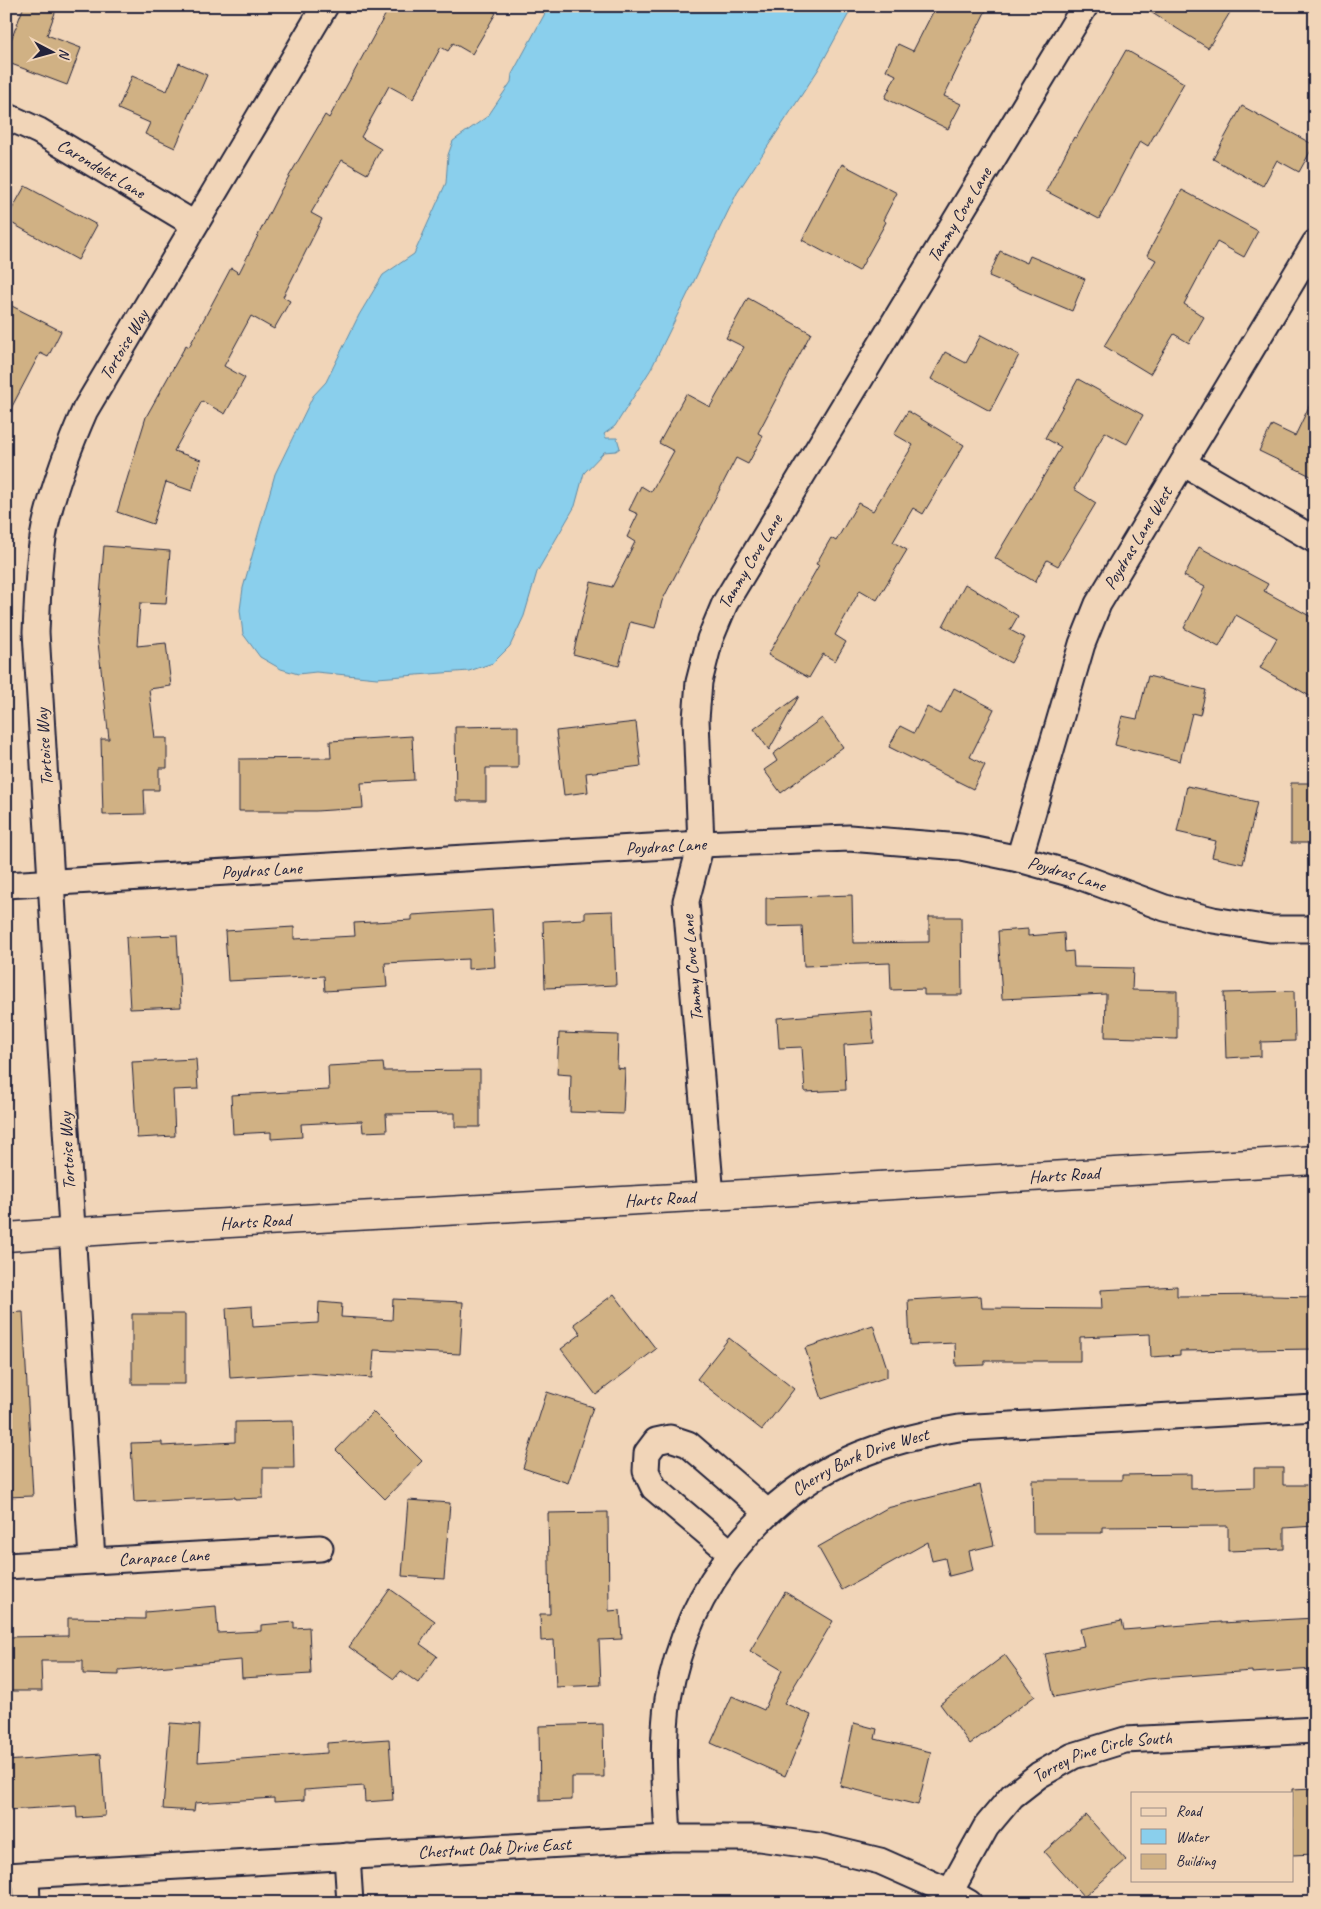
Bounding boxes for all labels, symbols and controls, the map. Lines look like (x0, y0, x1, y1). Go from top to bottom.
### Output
north arrow (28, 28, 78, 78)
text: N (55, 48, 73, 61)
street label: Carondelet Lane (54, 134, 150, 204)
street label: Tammy Cove Lane (922, 162, 997, 266)
street label: Tortoise Way (94, 304, 154, 384)
street label: Poydras Lane West (1098, 481, 1178, 593)
street label: Tammy Cove Lane (713, 509, 788, 612)
street label: Tortoise Way (30, 706, 58, 787)
street label: Poydras Lane (625, 833, 708, 859)
street label: Poydras Lane (1026, 851, 1110, 897)
street label: Poydras Lane (221, 857, 303, 883)
street label: Tammy Cove Lane (676, 913, 708, 1022)
street label: Tortoise Way (54, 1110, 80, 1190)
street label: Harts Road (1028, 1162, 1103, 1188)
street label: Harts Road (624, 1186, 699, 1212)
street label: Harts Road (220, 1208, 294, 1234)
street label: Cherry Bark Drive West (787, 1423, 932, 1501)
street label: Carapace Lane (118, 1543, 210, 1571)
street label: Torrey Pine Circle South (1027, 1727, 1173, 1788)
legend (1131, 1792, 1294, 1882)
text: Road (1176, 1802, 1203, 1821)
text: Water (1176, 1828, 1210, 1847)
street label: Chestnut Oak Drive East (417, 1832, 573, 1863)
text: Building (1176, 1852, 1216, 1871)

